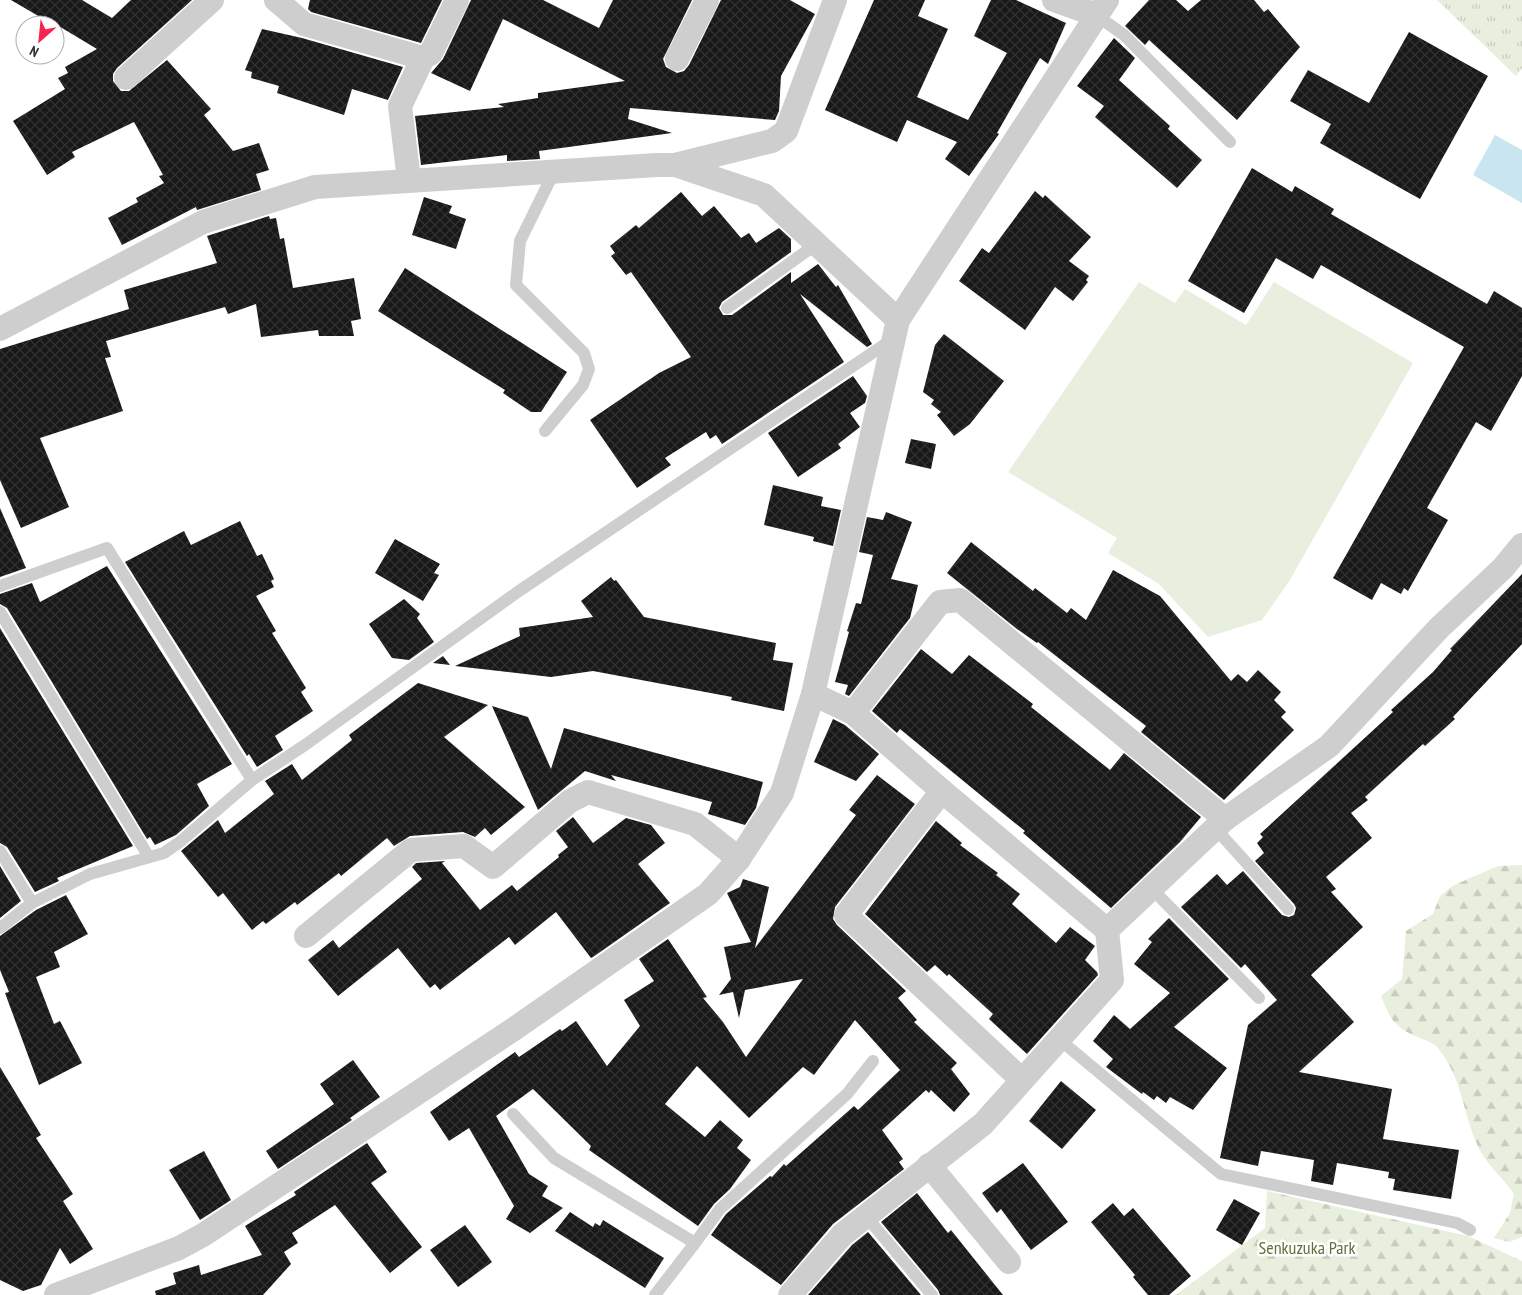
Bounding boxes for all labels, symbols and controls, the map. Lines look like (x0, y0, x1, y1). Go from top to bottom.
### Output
north arrow (15, 15, 65, 65)
text: N (27, 42, 42, 61)
park label: Senkuzuka Park (1259, 1236, 1355, 1259)

